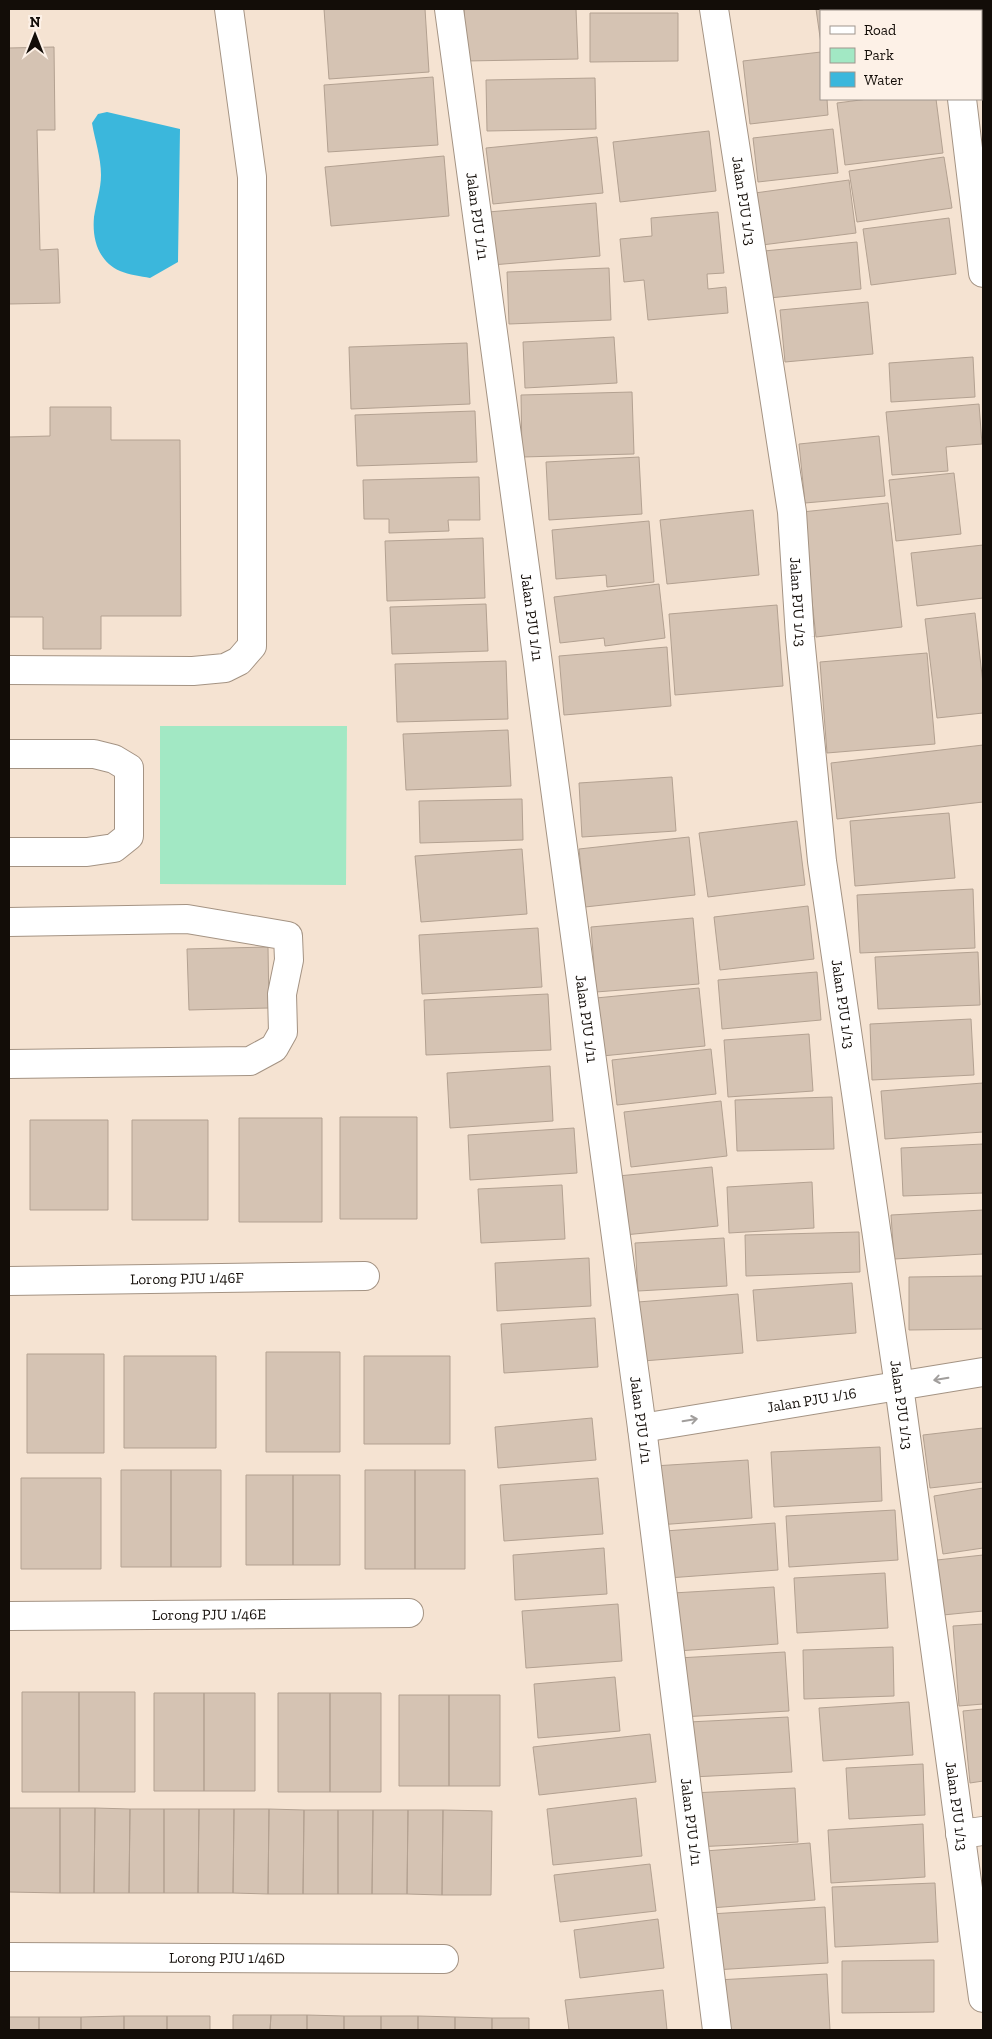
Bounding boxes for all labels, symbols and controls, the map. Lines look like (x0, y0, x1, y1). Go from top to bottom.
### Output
north arrow (10, 10, 60, 60)
legend (820, 10, 982, 100)
text: N (30, 14, 41, 31)
text: Road (864, 21, 897, 39)
text: Park (864, 46, 894, 64)
text: Water (864, 71, 904, 89)
street label: Jalan PJU 1/13 (728, 155, 760, 247)
street label: Jalan PJU 1/11 (462, 171, 492, 261)
street label: Jalan PJU 1/13 (786, 556, 810, 648)
street label: Jalan PJU 1/11 (517, 572, 547, 663)
street label: Jalan PJU 1/13 (828, 958, 858, 1050)
street label: Jalan PJU 1/11 (571, 974, 601, 1064)
street label: Lorong PJU 1/46F (130, 1269, 245, 1288)
street label: Jalan PJU 1/13 (886, 1359, 917, 1451)
one-way arrow (934, 1374, 950, 1384)
street label: Jalan PJU 1/11 (626, 1375, 655, 1465)
street label: Jalan PJU 1/16 (766, 1384, 858, 1416)
one-way arrow (681, 1415, 697, 1425)
street label: Lorong PJU 1/46E (152, 1605, 266, 1624)
street label: Jalan PJU 1/13 (942, 1760, 972, 1852)
street label: Jalan PJU 1/11 (677, 1777, 705, 1867)
street label: Lorong PJU 1/46D (169, 1949, 285, 1967)

